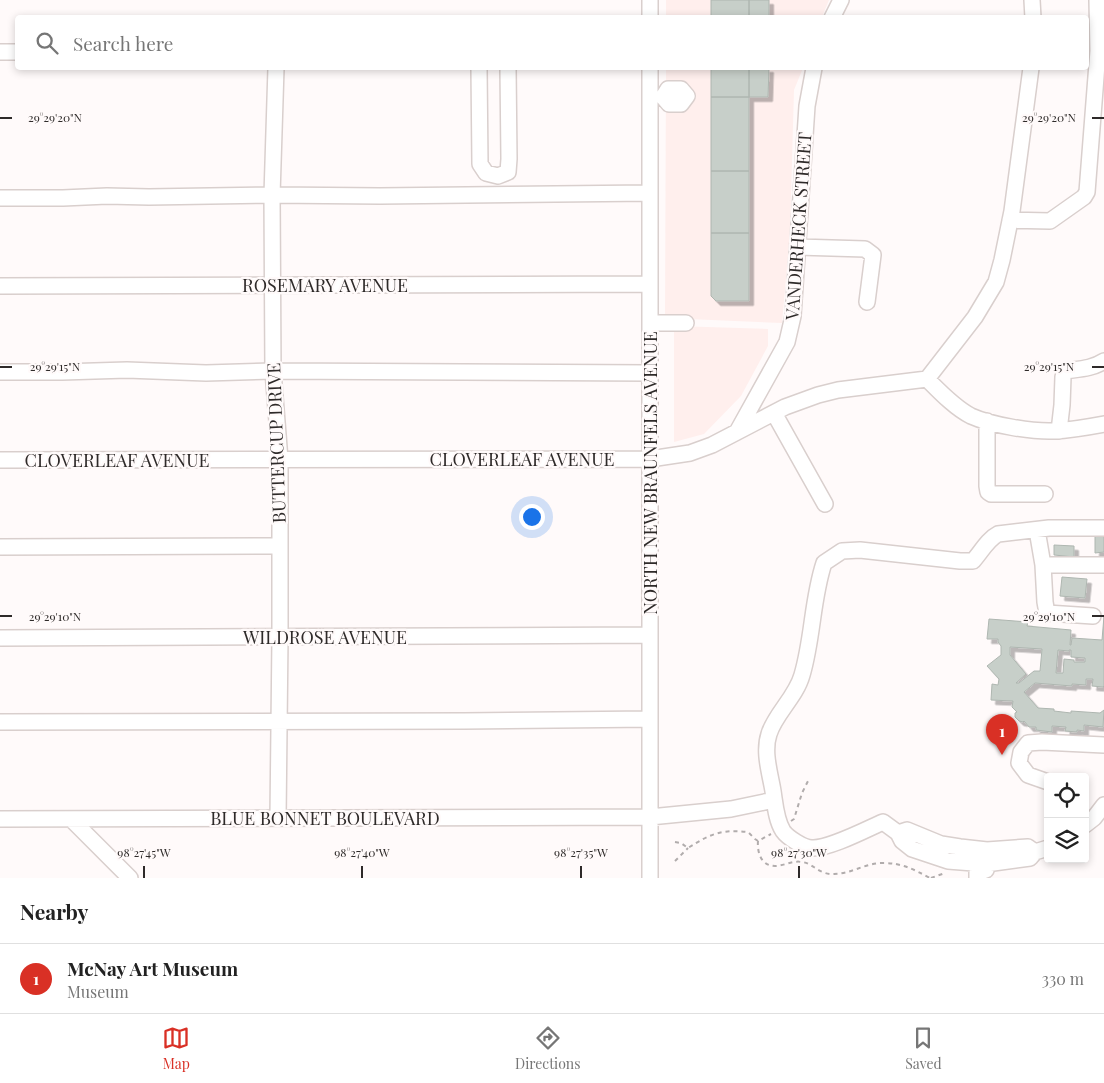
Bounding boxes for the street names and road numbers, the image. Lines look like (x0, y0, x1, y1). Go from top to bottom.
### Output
street label: VANDERHECK STREET (779, 131, 817, 322)
street label: ROSEMARY AVENUE (242, 273, 408, 297)
street label: NORTH NEW BRAUNFELS AVENUE (638, 331, 662, 615)
street label: BUTTERCUP DRIVE (261, 362, 291, 524)
street label: CLOVERLEAF AVENUE (430, 447, 614, 471)
street label: CLOVERLEAF AVENUE (25, 448, 209, 472)
street label: WILDROSE AVENUE (242, 625, 407, 649)
street label: BLUE BONNET BOULEVARD (210, 806, 440, 830)

